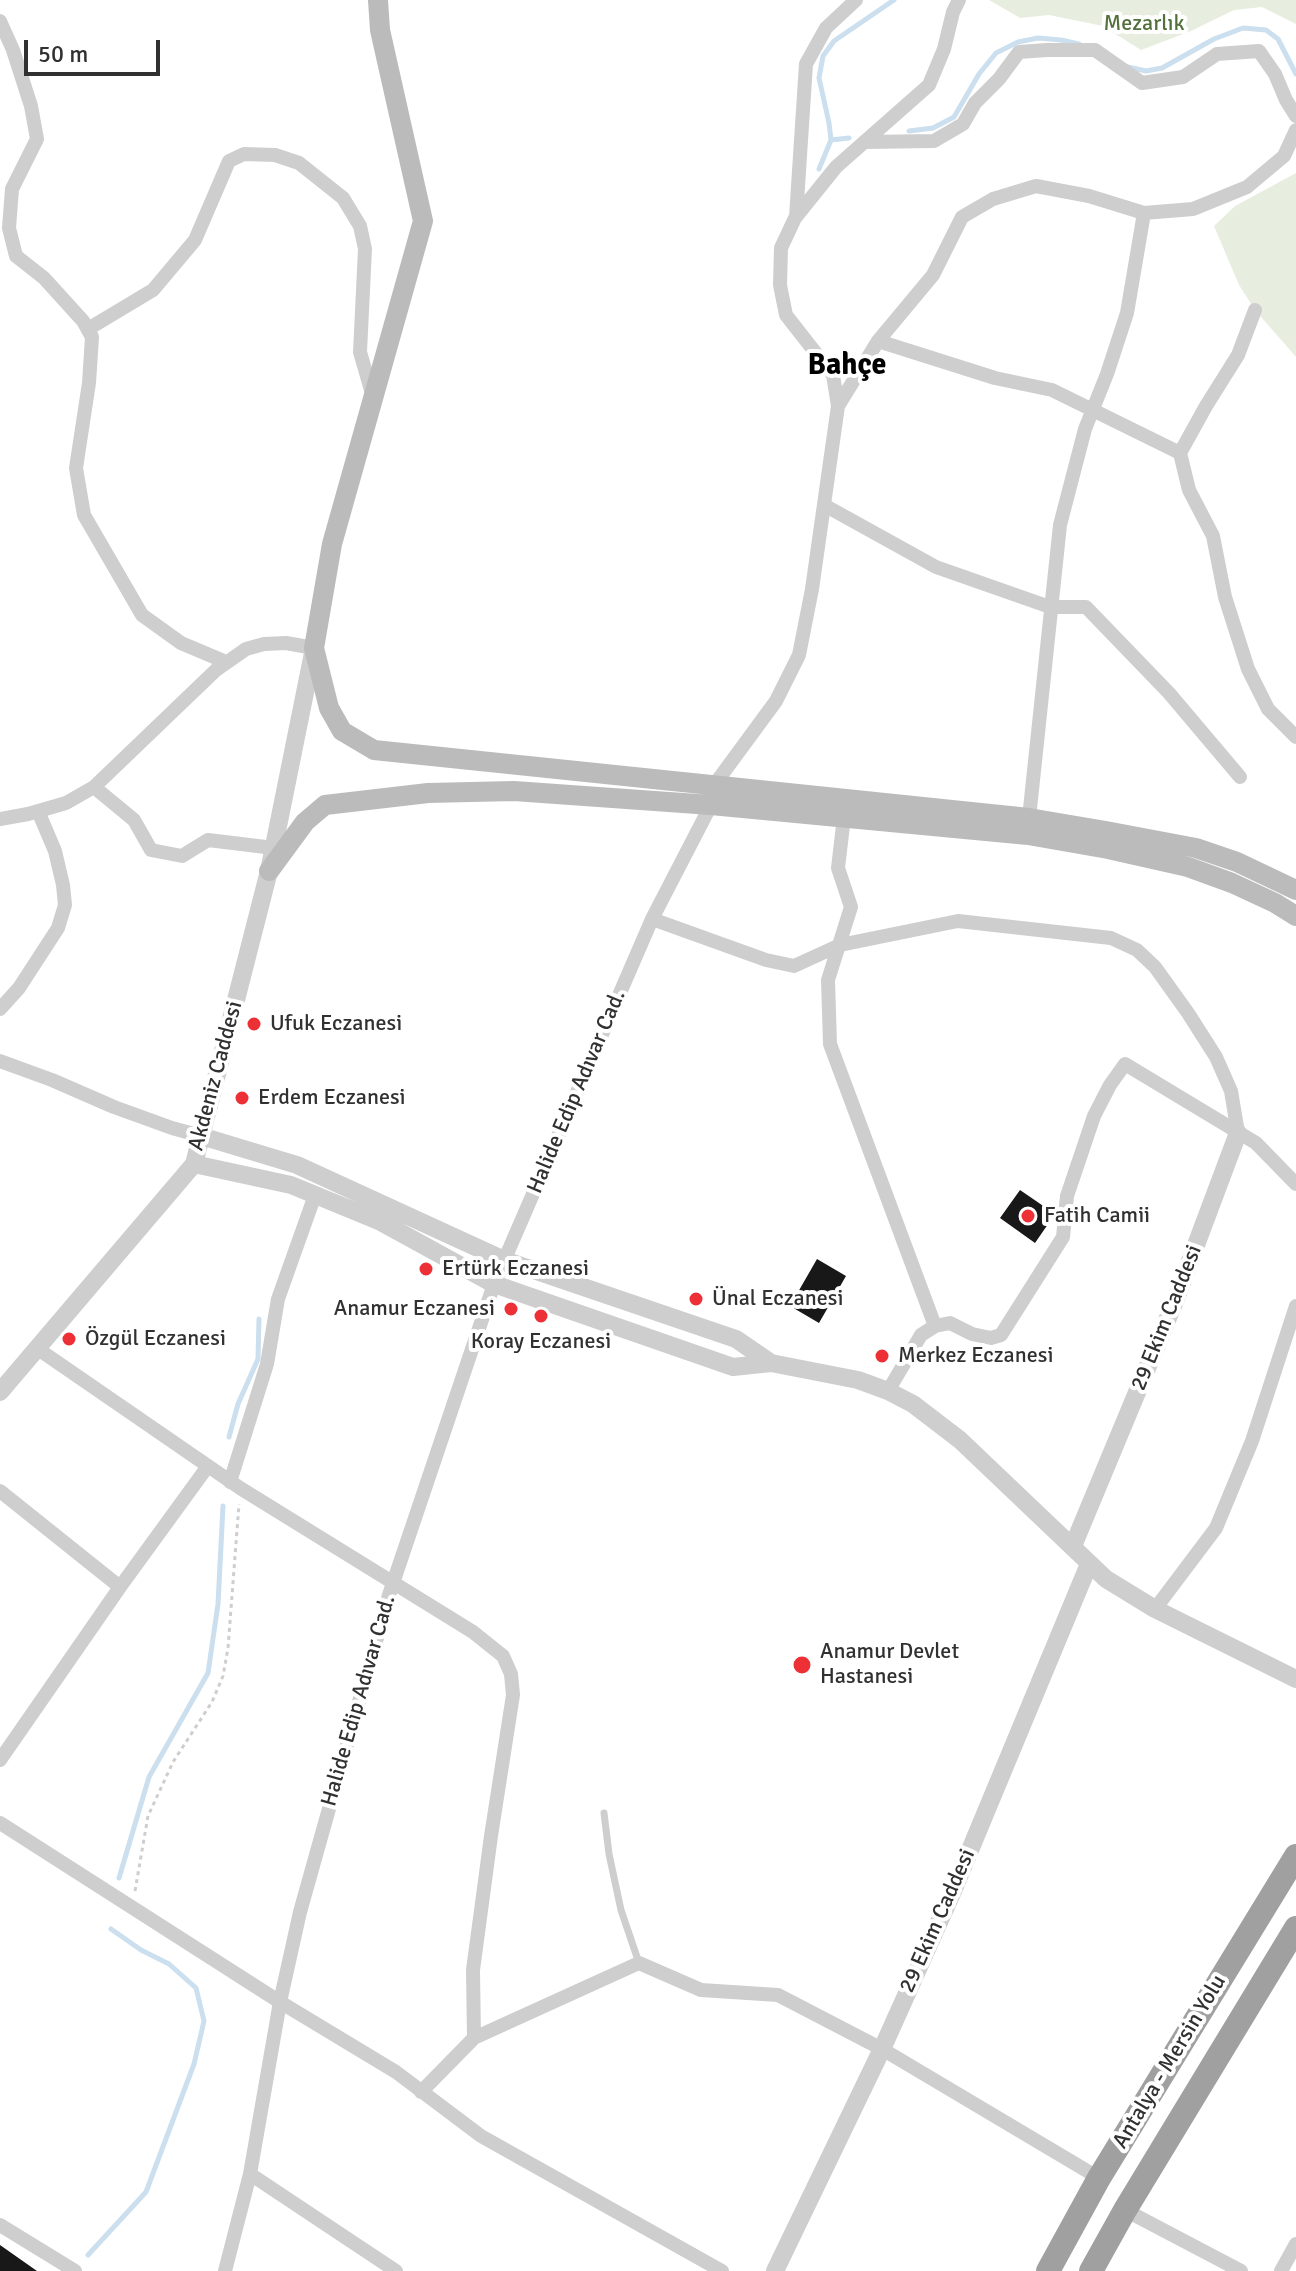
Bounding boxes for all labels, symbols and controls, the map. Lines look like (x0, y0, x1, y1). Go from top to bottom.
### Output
park label: Mezarlık (1103, 11, 1185, 37)
scale bar (28, 24, 164, 74)
text: 50 m (38, 39, 88, 69)
district label: Bahçe (807, 348, 887, 384)
street label: Halide Edip Adıvar Cad. (522, 986, 632, 1198)
street label: Akdeniz Caddesi (183, 998, 249, 1154)
place label: Ufuk Eczanesi (270, 1011, 402, 1037)
marker: Ufuk Eczanesi (245, 1015, 263, 1033)
place label: Erdem Eczanesi (258, 1085, 406, 1111)
marker: Erdem Eczanesi (233, 1089, 251, 1107)
place label: Fatih Camii (1044, 1203, 1150, 1229)
marker: Fatih Camii (1019, 1207, 1037, 1225)
street label: 29 Ekim Caddesi (1126, 1241, 1208, 1395)
place label: Ertürk Eczanesi (442, 1256, 589, 1282)
marker: Ertürk Eczanesi (417, 1260, 435, 1278)
place label: Ünal Eczanesi (712, 1286, 843, 1312)
marker: Ünal Eczanesi (687, 1290, 705, 1308)
place label: Anamur Eczanesi (334, 1296, 495, 1322)
marker: Anamur Eczanesi (502, 1300, 520, 1318)
marker: Koray Eczanesi (532, 1307, 550, 1325)
place label: Özgül Eczanesi (85, 1326, 226, 1352)
place label: Koray Eczanesi (471, 1329, 611, 1355)
marker: Özgül Eczanesi (60, 1330, 78, 1348)
place label: Merkez Eczanesi (898, 1343, 1053, 1369)
marker: Merkez Eczanesi (873, 1347, 891, 1365)
street label: Halide Edip Adıvar Cad. (316, 1592, 402, 1810)
place label: Anamur Devlet Hastanesi (820, 1639, 959, 1690)
marker: Anamur Devlet Hastanesi (791, 1654, 813, 1676)
street label: 29 Ekim Caddesi (895, 1845, 981, 1997)
street label: Antalya - Mersin Yolu (1108, 1970, 1232, 2154)

